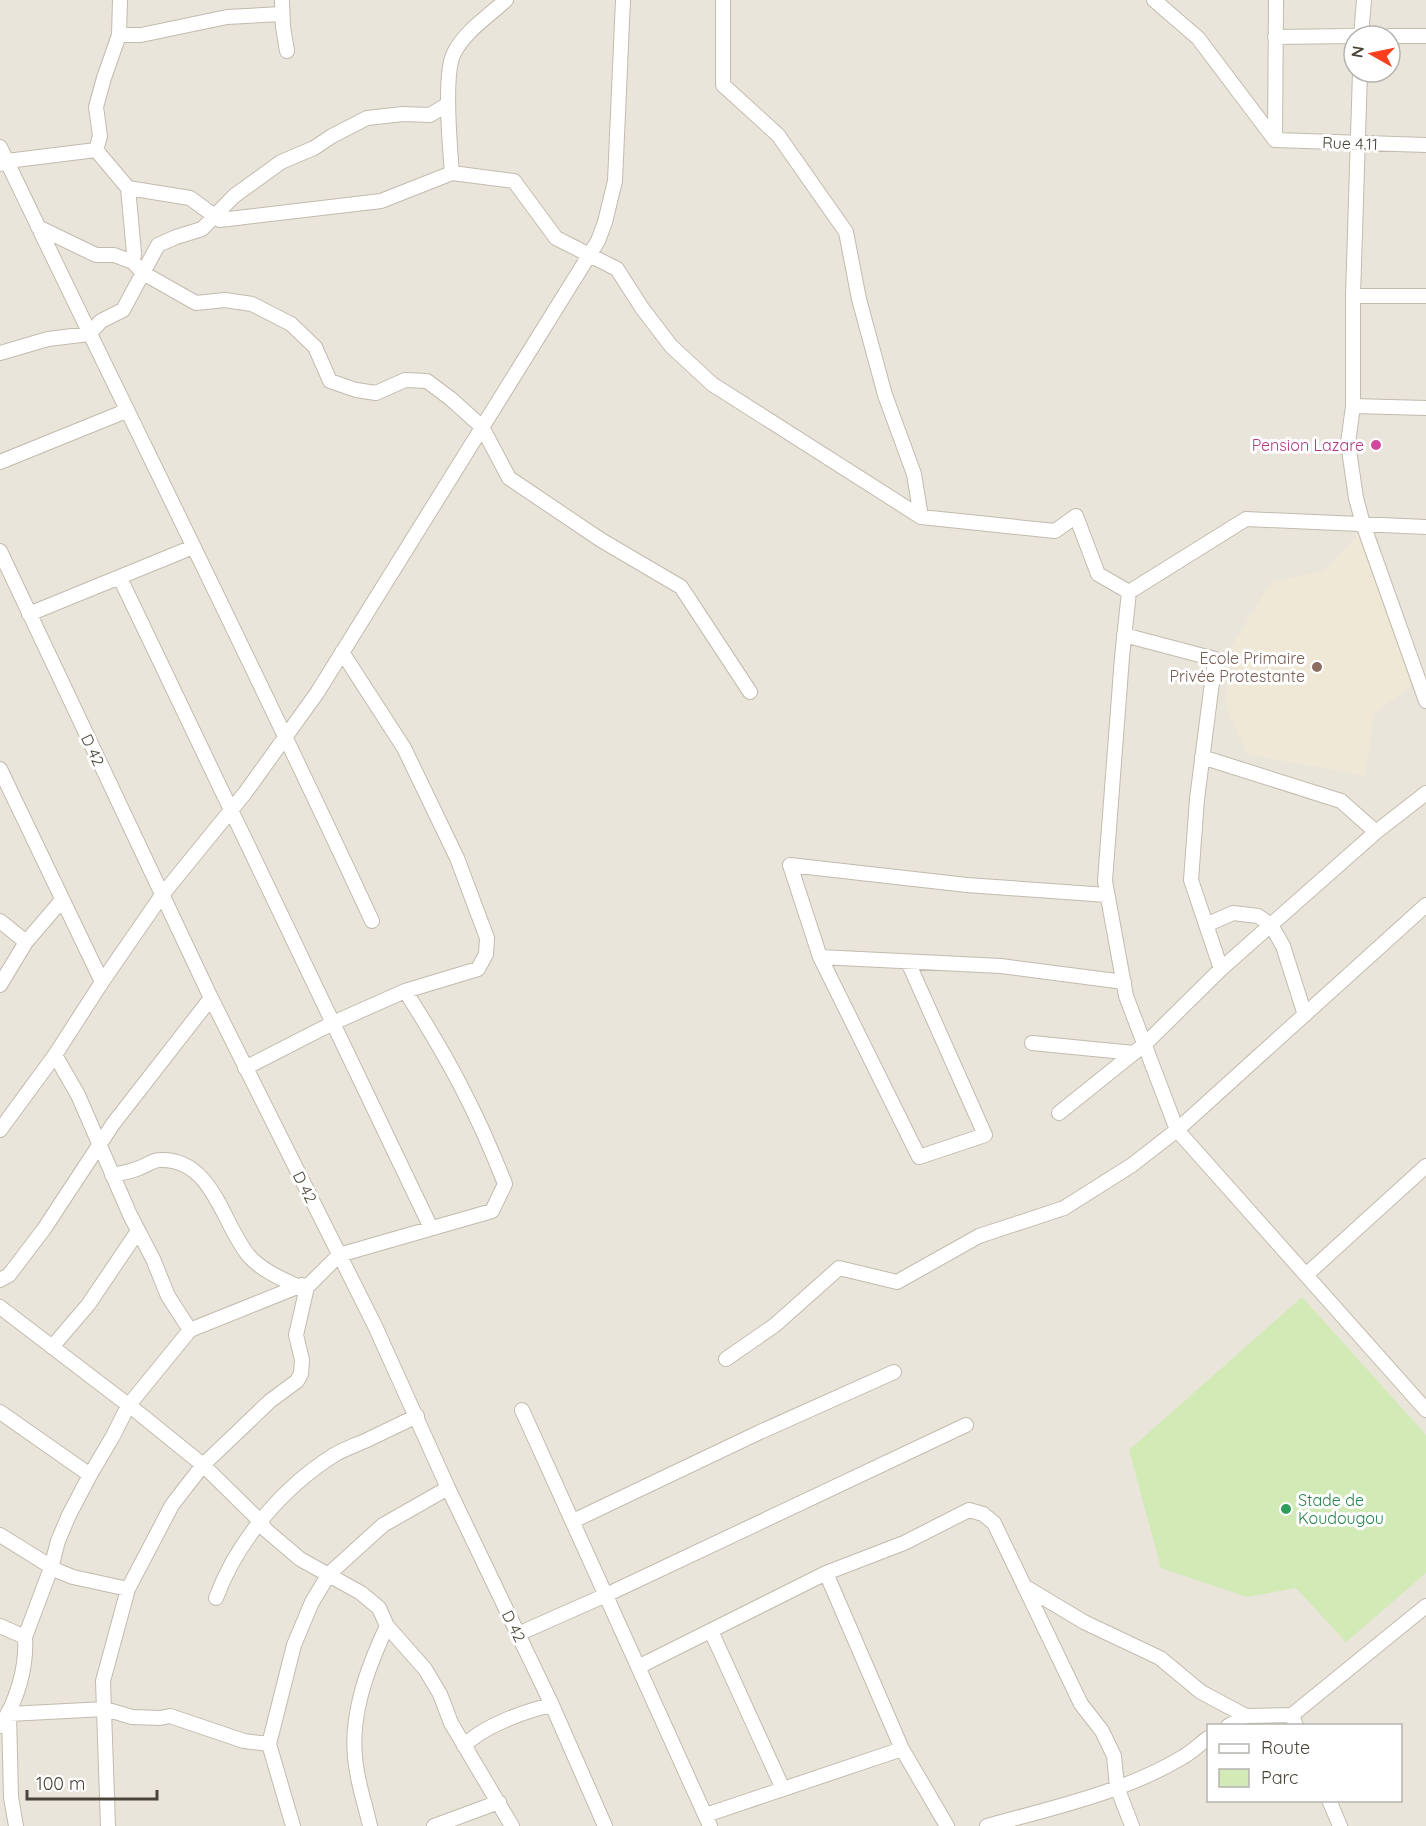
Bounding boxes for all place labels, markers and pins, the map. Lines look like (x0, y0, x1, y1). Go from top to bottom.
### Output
place label: Pension Lazare (1252, 435, 1364, 455)
marker: Pension Lazare (1369, 438, 1383, 452)
place label: Ecole Primaire Privée Protestante (1169, 648, 1305, 686)
marker: Ecole Primaire Privée Protestante (1310, 660, 1324, 674)
place label: Stade de Koudougou (1298, 1490, 1384, 1528)
marker: Stade de Koudougou (1279, 1502, 1293, 1516)

